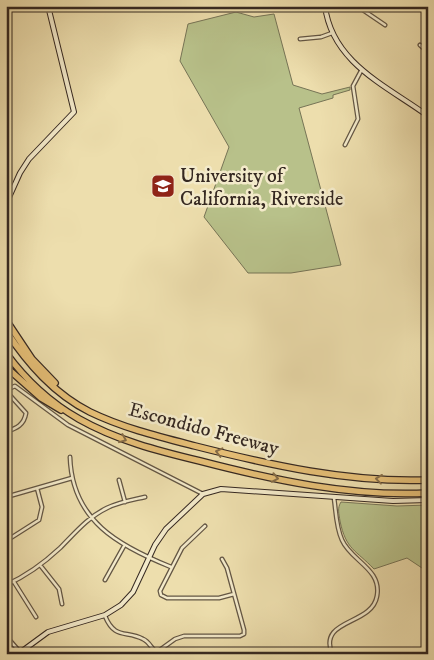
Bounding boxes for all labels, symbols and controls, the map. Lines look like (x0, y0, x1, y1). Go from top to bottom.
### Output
place label: University of California, Riverside (180, 164, 343, 212)
school or university icon: University of California, Riverside (150, 173, 176, 199)
street label: Escondido Freeway (126, 397, 282, 462)
one-way arrow (118, 433, 127, 443)
one-way arrow (214, 447, 223, 458)
one-way arrow (271, 472, 280, 483)
one-way arrow (375, 474, 383, 485)

